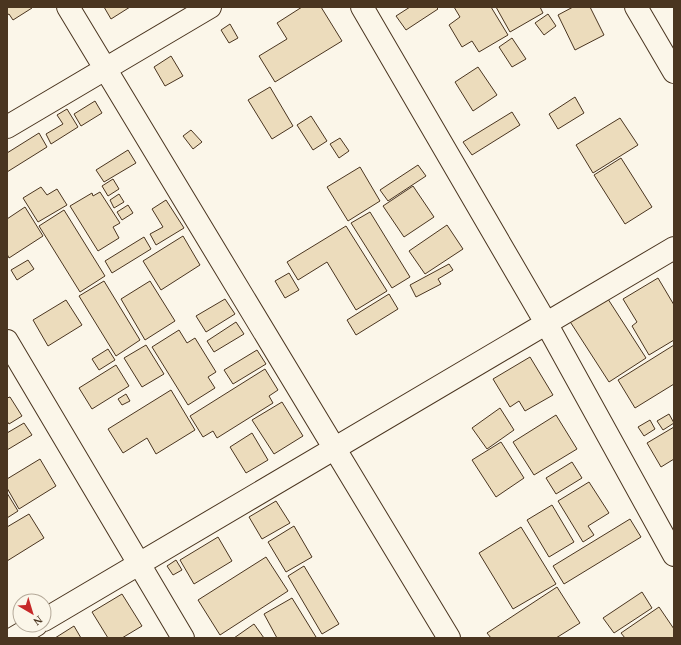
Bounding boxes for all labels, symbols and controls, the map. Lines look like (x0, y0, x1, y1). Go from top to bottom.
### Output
north arrow (12, 593, 52, 633)
text: N (31, 614, 45, 628)

